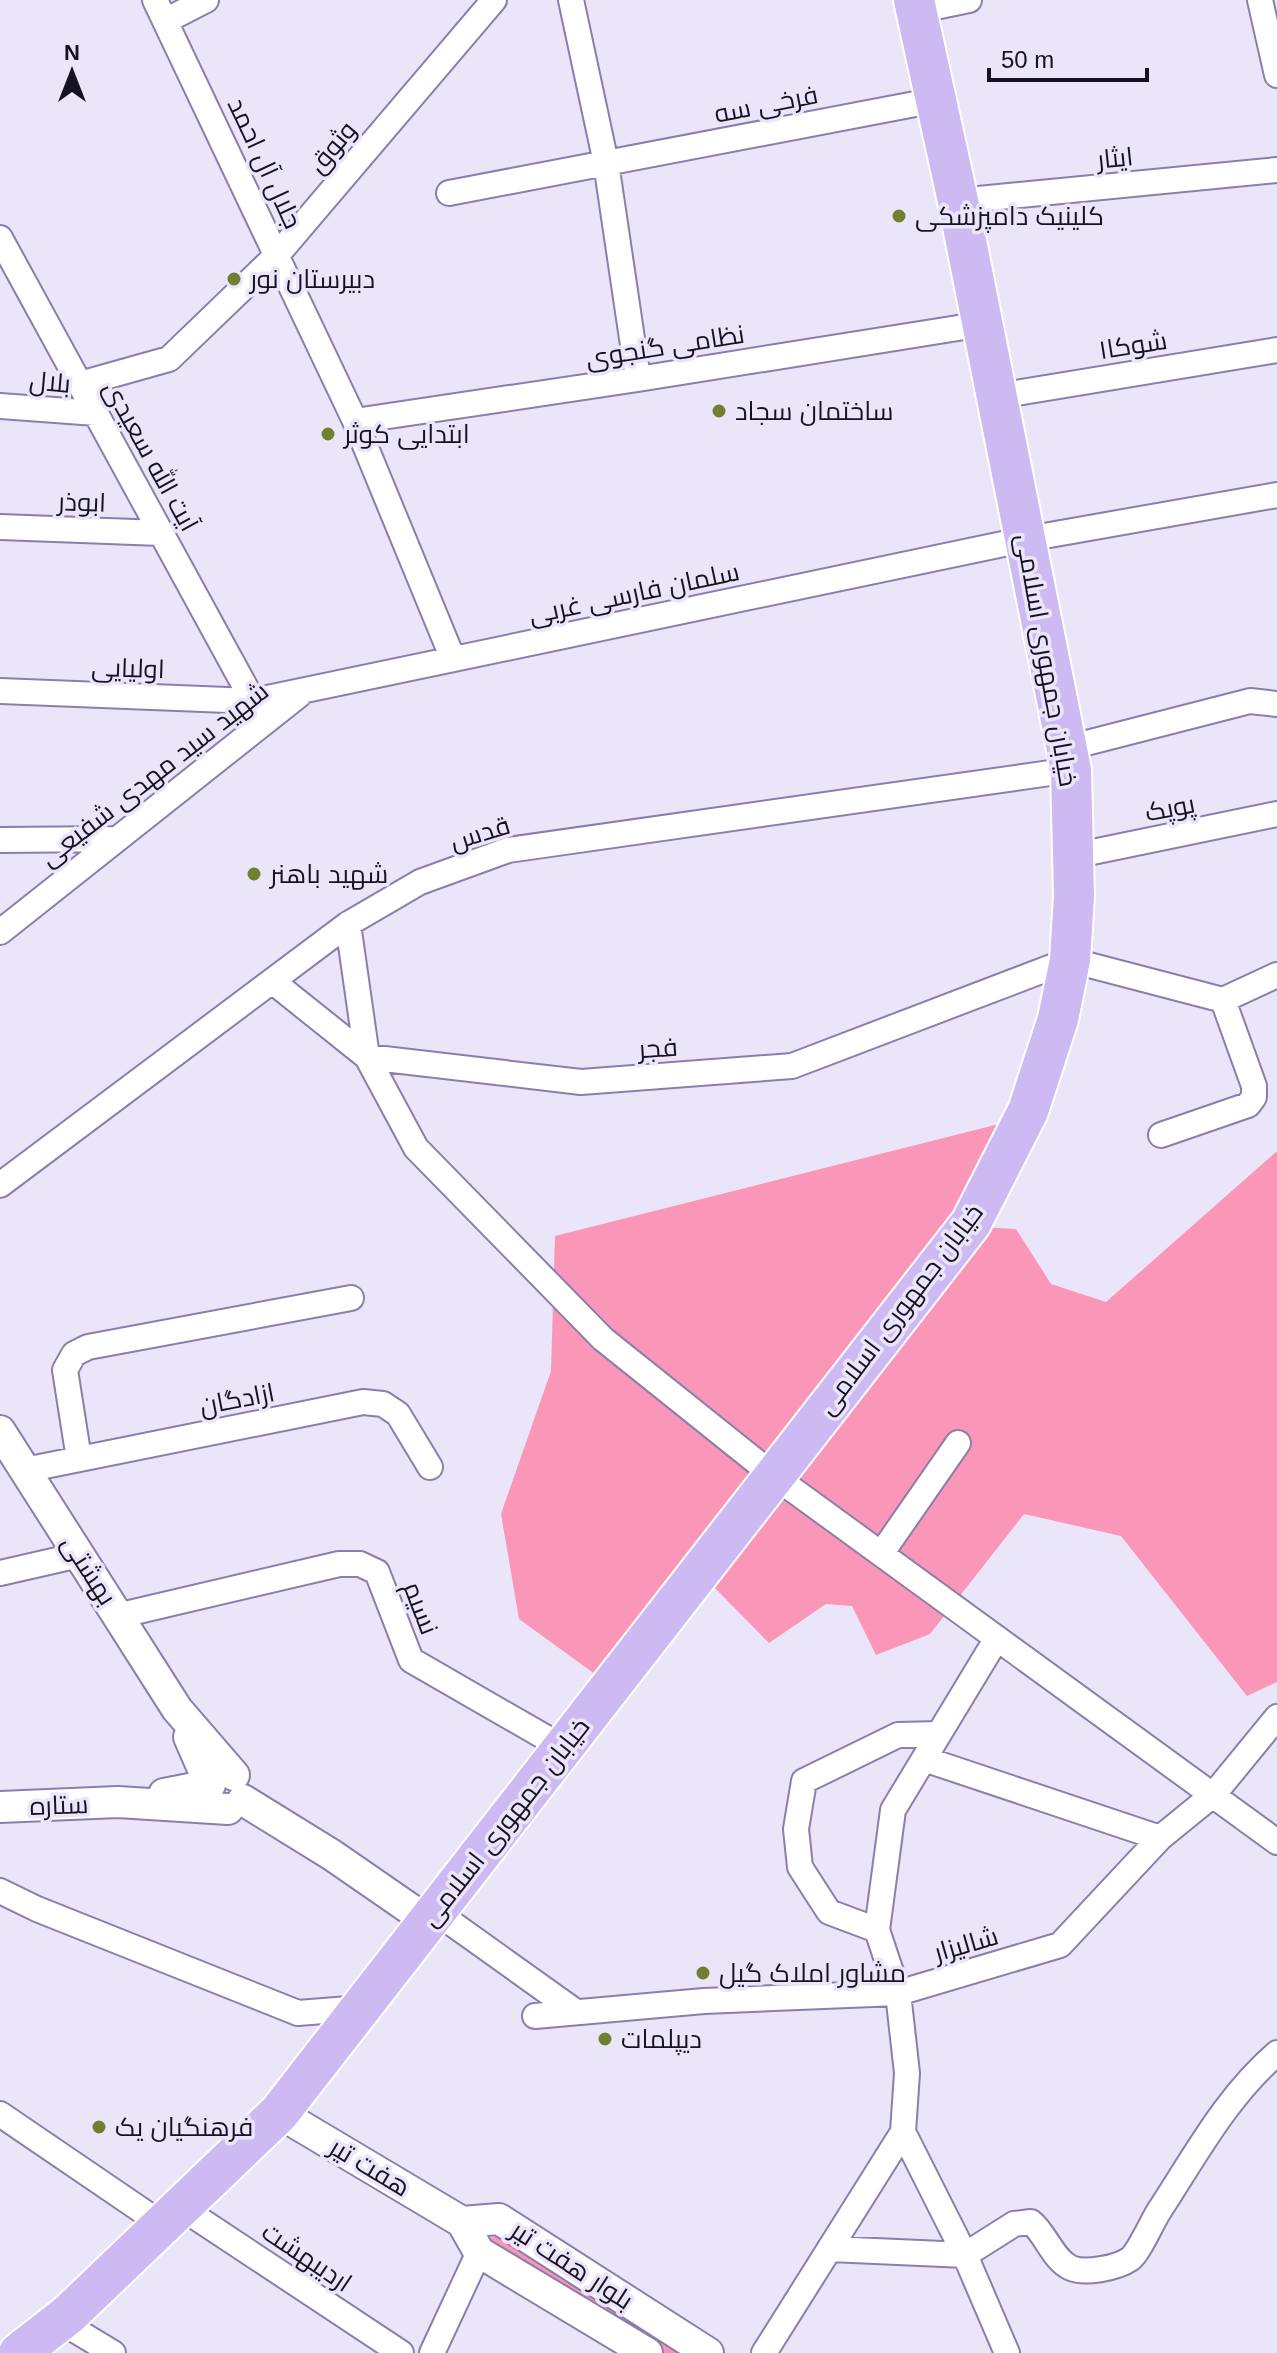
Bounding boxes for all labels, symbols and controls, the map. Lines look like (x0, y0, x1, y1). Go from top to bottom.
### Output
north arrow (32, 32, 112, 112)
scale bar (989, 32, 1147, 82)
text: N (64, 40, 80, 65)
text: 50 m (1001, 46, 1054, 73)
street label: فرخی سه (712, 79, 820, 130)
street label: جلال آل احمد (222, 93, 308, 233)
street label: وثوق (302, 115, 363, 180)
street label: ایثار (1093, 141, 1135, 175)
place label: کلینیک دامپزشکی (915, 201, 1104, 233)
marker: کلینیک دامپزشکی (890, 207, 908, 225)
place label: دبیرستان نور (248, 264, 375, 294)
marker: دبیرستان نور (225, 270, 243, 288)
street label: نظامی گنجوی (584, 319, 747, 374)
street label: شوکا۱ (1097, 325, 1169, 365)
street label: بلال (28, 365, 72, 399)
street label: آیت الله سعیدی (97, 375, 206, 536)
place label: ساختمان سجاد (735, 396, 893, 426)
marker: ساختمان سجاد (710, 402, 728, 420)
place label: ابتدایی کوثر (342, 419, 470, 450)
marker: ابتدایی کوثر (319, 425, 337, 443)
street label: ابوذر (55, 486, 107, 518)
street label: خیابان جمهوری اسلامی (1009, 531, 1084, 789)
street label: سلمان فارسی غربی (526, 556, 742, 631)
street label: اولیایی (91, 652, 165, 685)
street label: شهید سید مهدی شفیعی (34, 676, 275, 873)
street label: پوپک (1143, 788, 1198, 829)
street label: قدس (446, 810, 514, 857)
place label: شهید باهنر (268, 859, 388, 890)
marker: شهید باهنر (245, 865, 263, 883)
street label: فجر (635, 1032, 679, 1064)
street label: خیابان جمهوری اسلامی (811, 1198, 990, 1421)
street label: ازادگان (197, 1377, 277, 1421)
street label: بهشتی (55, 1530, 123, 1611)
street label: نسیم (395, 1577, 445, 1640)
street label: خیابان جمهوری اسلامی (414, 1712, 596, 1933)
street label: ستاره (29, 1789, 89, 1821)
street label: شالیزار (928, 1921, 1002, 1968)
place label: مشاور املاک گیل (719, 1958, 906, 1989)
marker: مشاور املاک گیل (694, 1964, 712, 1982)
place label: دیپلمات (621, 2024, 702, 2056)
marker: دیپلمات (596, 2030, 614, 2048)
place label: فرهنگیان یک (115, 2112, 253, 2142)
marker: فرهنگیان یک (90, 2118, 108, 2136)
street label: هفت تیر (323, 2130, 416, 2203)
street label: بلوار هفت تیر (504, 2213, 639, 2315)
street label: اردیبهشت (256, 2216, 358, 2299)

